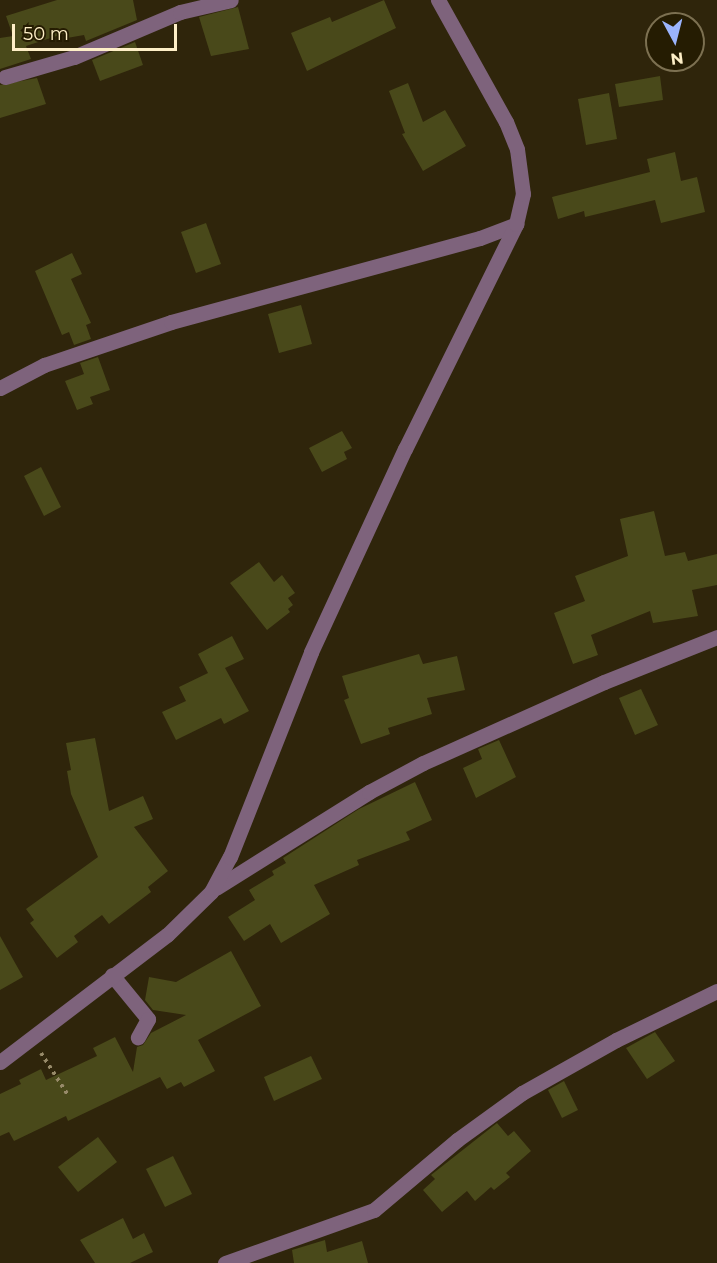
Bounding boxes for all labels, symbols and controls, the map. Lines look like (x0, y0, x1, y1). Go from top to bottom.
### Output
scale bar (15, 12, 180, 50)
north arrow (645, 12, 705, 72)
text: 50 m (23, 23, 69, 45)
text: N (669, 48, 685, 69)

